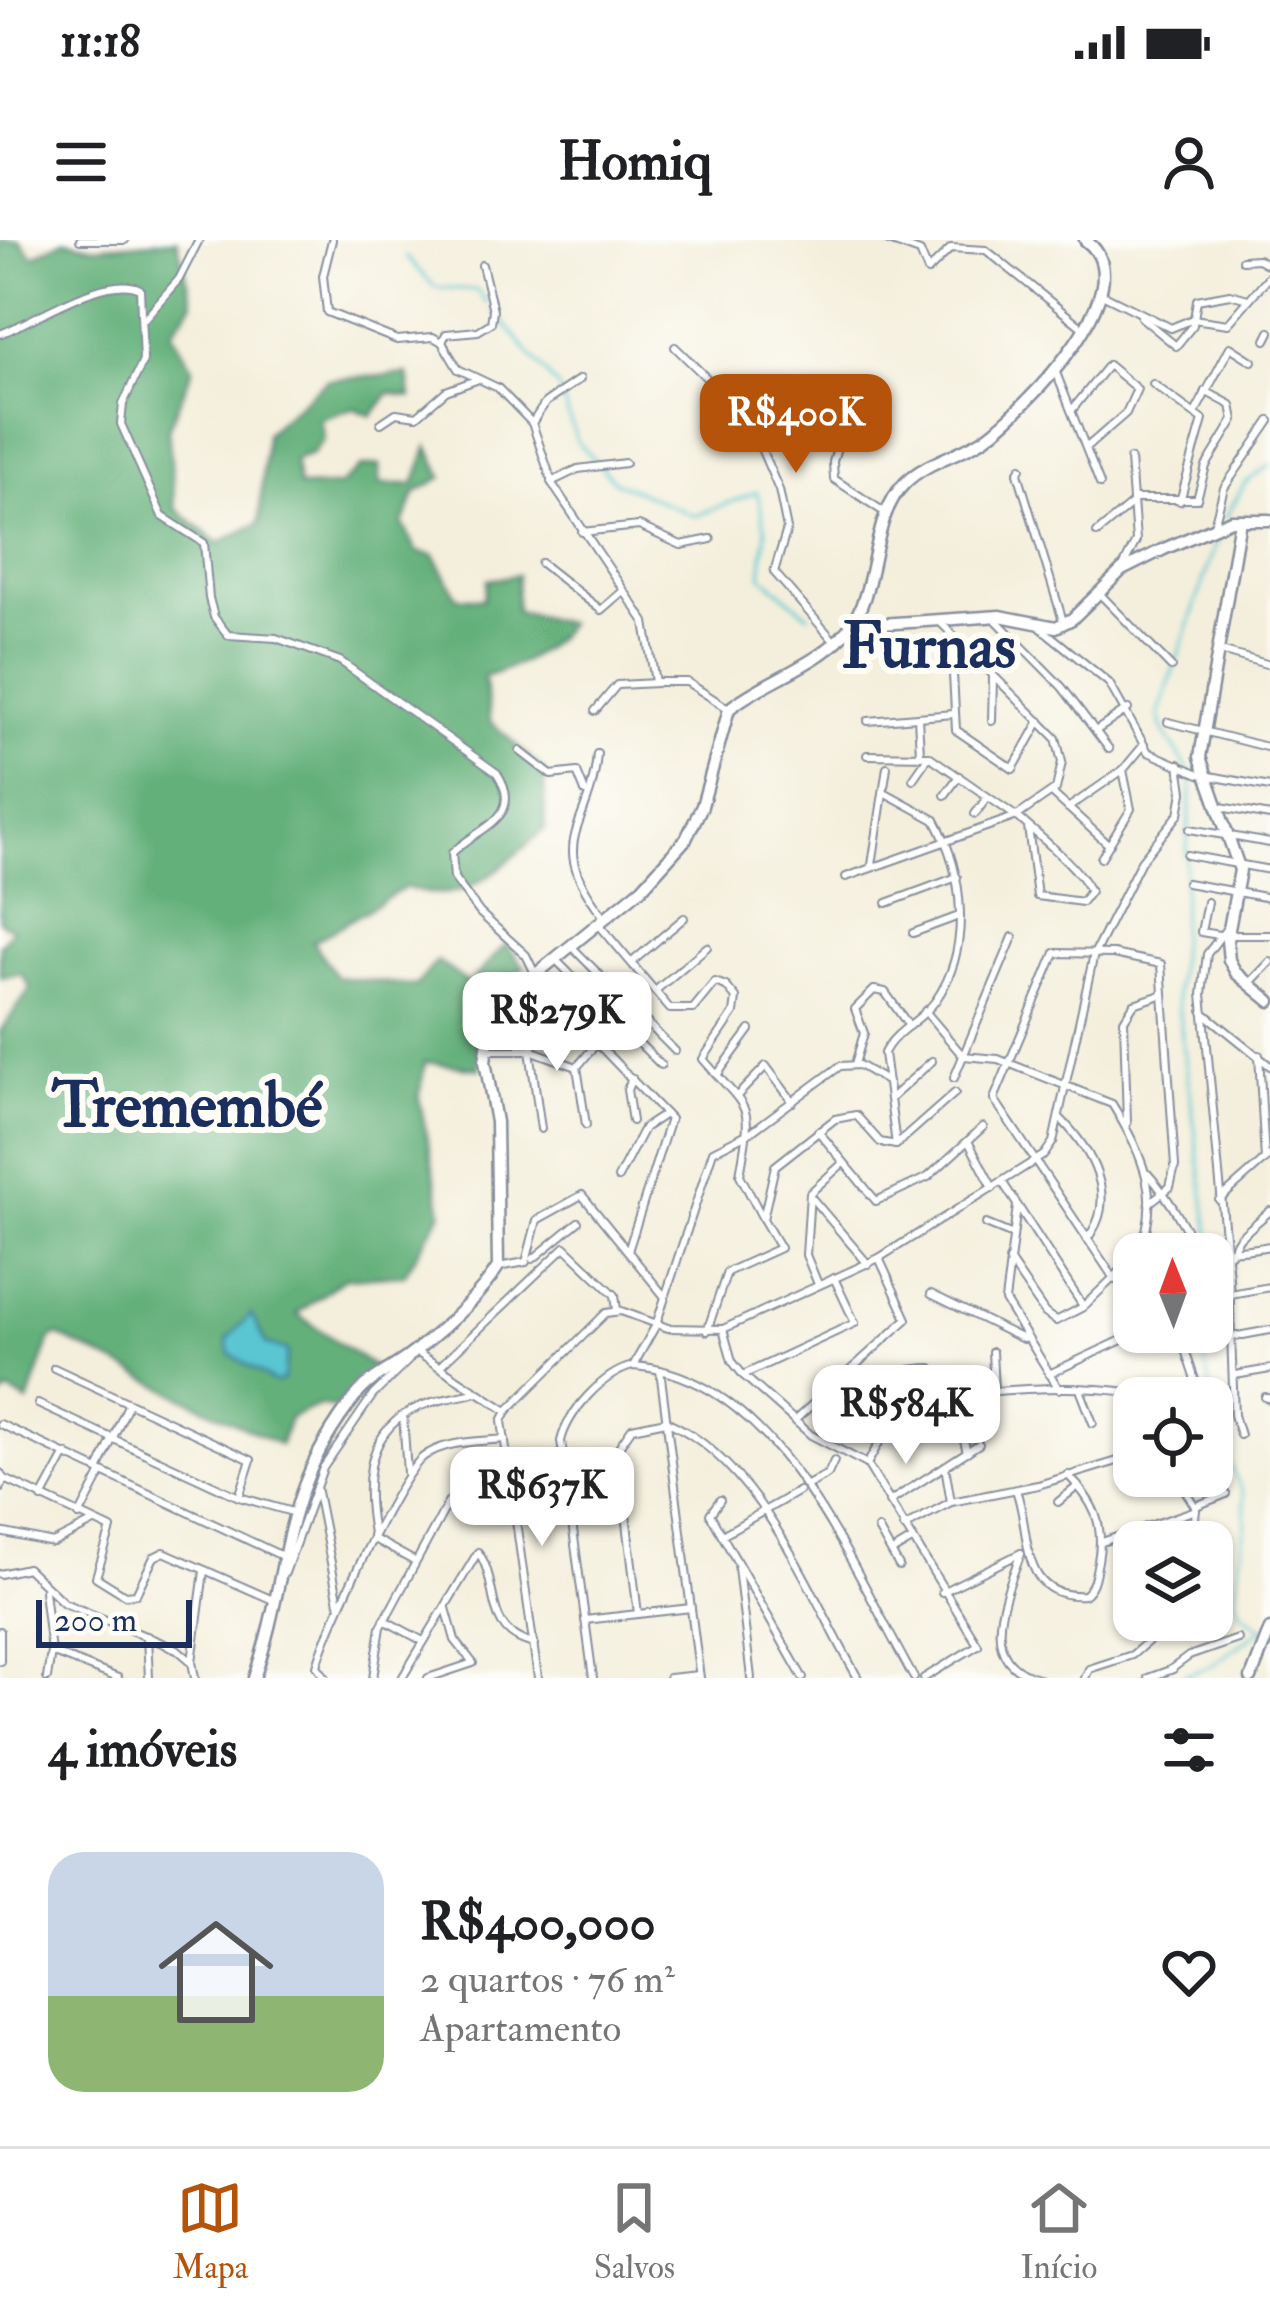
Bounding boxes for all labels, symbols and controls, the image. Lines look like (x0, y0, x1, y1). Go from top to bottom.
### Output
text: 11:18 (60, 14, 140, 70)
text: Homiq (558, 128, 712, 196)
icon: menu (48, 129, 114, 195)
icon: person (1156, 129, 1222, 195)
pin: R$400K (698, 374, 894, 476)
text: R$400K (727, 388, 865, 437)
district label: Furnas (842, 608, 1016, 687)
pin: R$279K (459, 972, 655, 1074)
text: R$279K (490, 986, 624, 1035)
district label: Tremembé (51, 1067, 324, 1146)
north arrow (1113, 1233, 1233, 1353)
map controls (1113, 1233, 1233, 1641)
pin: R$584K (808, 1365, 1004, 1467)
button: locate (1113, 1377, 1233, 1497)
text: R$584K (839, 1379, 973, 1428)
pin: R$637K (444, 1447, 640, 1549)
text: R$637K (477, 1461, 607, 1510)
button: layers (1113, 1521, 1233, 1641)
scale bar (36, 1594, 192, 1647)
text: 200 m (54, 1600, 137, 1641)
icon: filters (1156, 1717, 1222, 1783)
text: 4 imóveis (48, 1718, 237, 1782)
text: R$400,000 (420, 1891, 656, 1955)
icon: home (144, 1900, 288, 2044)
icon: heart (1156, 1939, 1222, 2005)
text: 2 quartos · 76 m² (420, 1955, 675, 2004)
text: Apartamento (420, 2004, 621, 2053)
tab: Mapa (173, 2175, 248, 2288)
tab: Salvos (594, 2175, 675, 2288)
tab: Início (1021, 2175, 1097, 2288)

